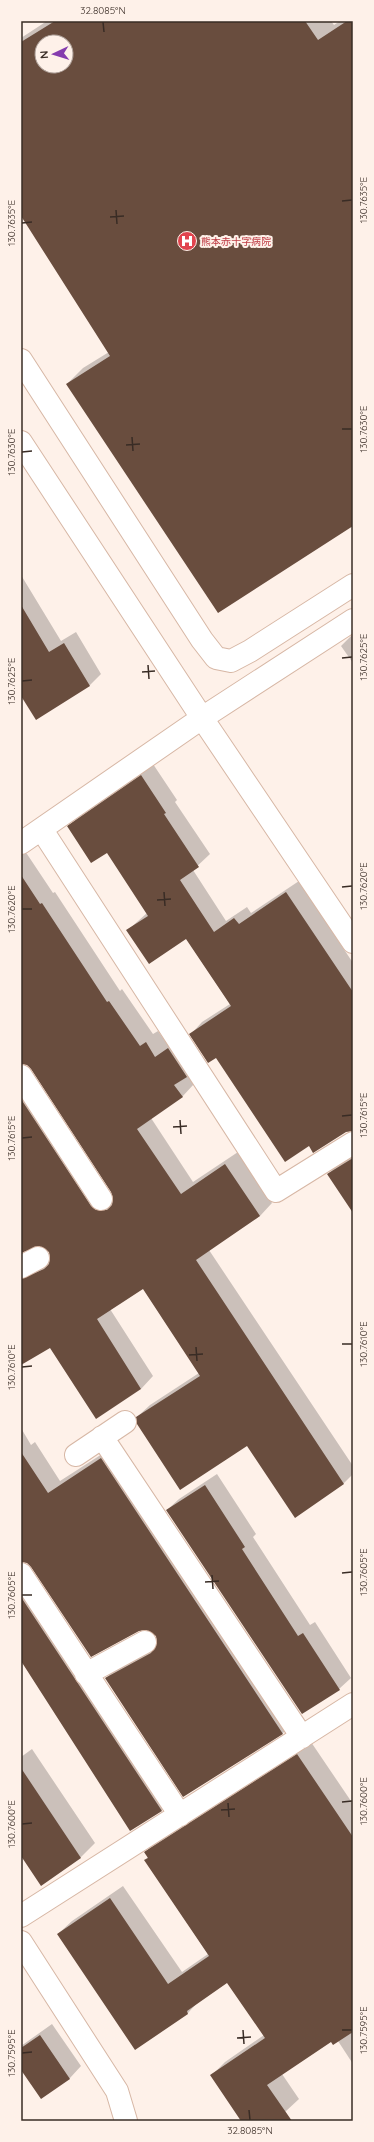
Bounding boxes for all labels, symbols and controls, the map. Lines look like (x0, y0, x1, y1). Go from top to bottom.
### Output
text: 32.8085°N (80, 4, 126, 17)
north arrow (34, 34, 74, 74)
text: N (37, 50, 51, 59)
text: 130.7635°E (357, 176, 370, 223)
text: 130.7635°E (5, 199, 18, 246)
hospital icon: 熊本赤十字病院 (176, 230, 198, 252)
place label: 熊本赤十字病院 (201, 235, 271, 248)
text: 130.7630°E (357, 405, 370, 453)
text: 130.7630°E (5, 428, 18, 476)
text: 130.7625°E (357, 633, 370, 680)
text: 130.7625°E (5, 657, 18, 704)
text: 130.7620°E (357, 862, 370, 910)
text: 130.7620°E (5, 885, 18, 933)
text: 130.7615°E (357, 1092, 370, 1138)
text: 130.7615°E (5, 1115, 18, 1161)
text: 130.7610°E (357, 1321, 370, 1367)
text: 130.7610°E (5, 1344, 18, 1390)
text: 130.7605°E (357, 1548, 370, 1596)
text: 130.7605°E (5, 1571, 18, 1619)
text: 130.7600°E (357, 1777, 370, 1825)
text: 130.7600°E (5, 1800, 18, 1848)
text: 130.7595°E (357, 2006, 370, 2054)
text: 130.7595°E (5, 2029, 18, 2077)
text: 32.8085°N (227, 2124, 273, 2137)

